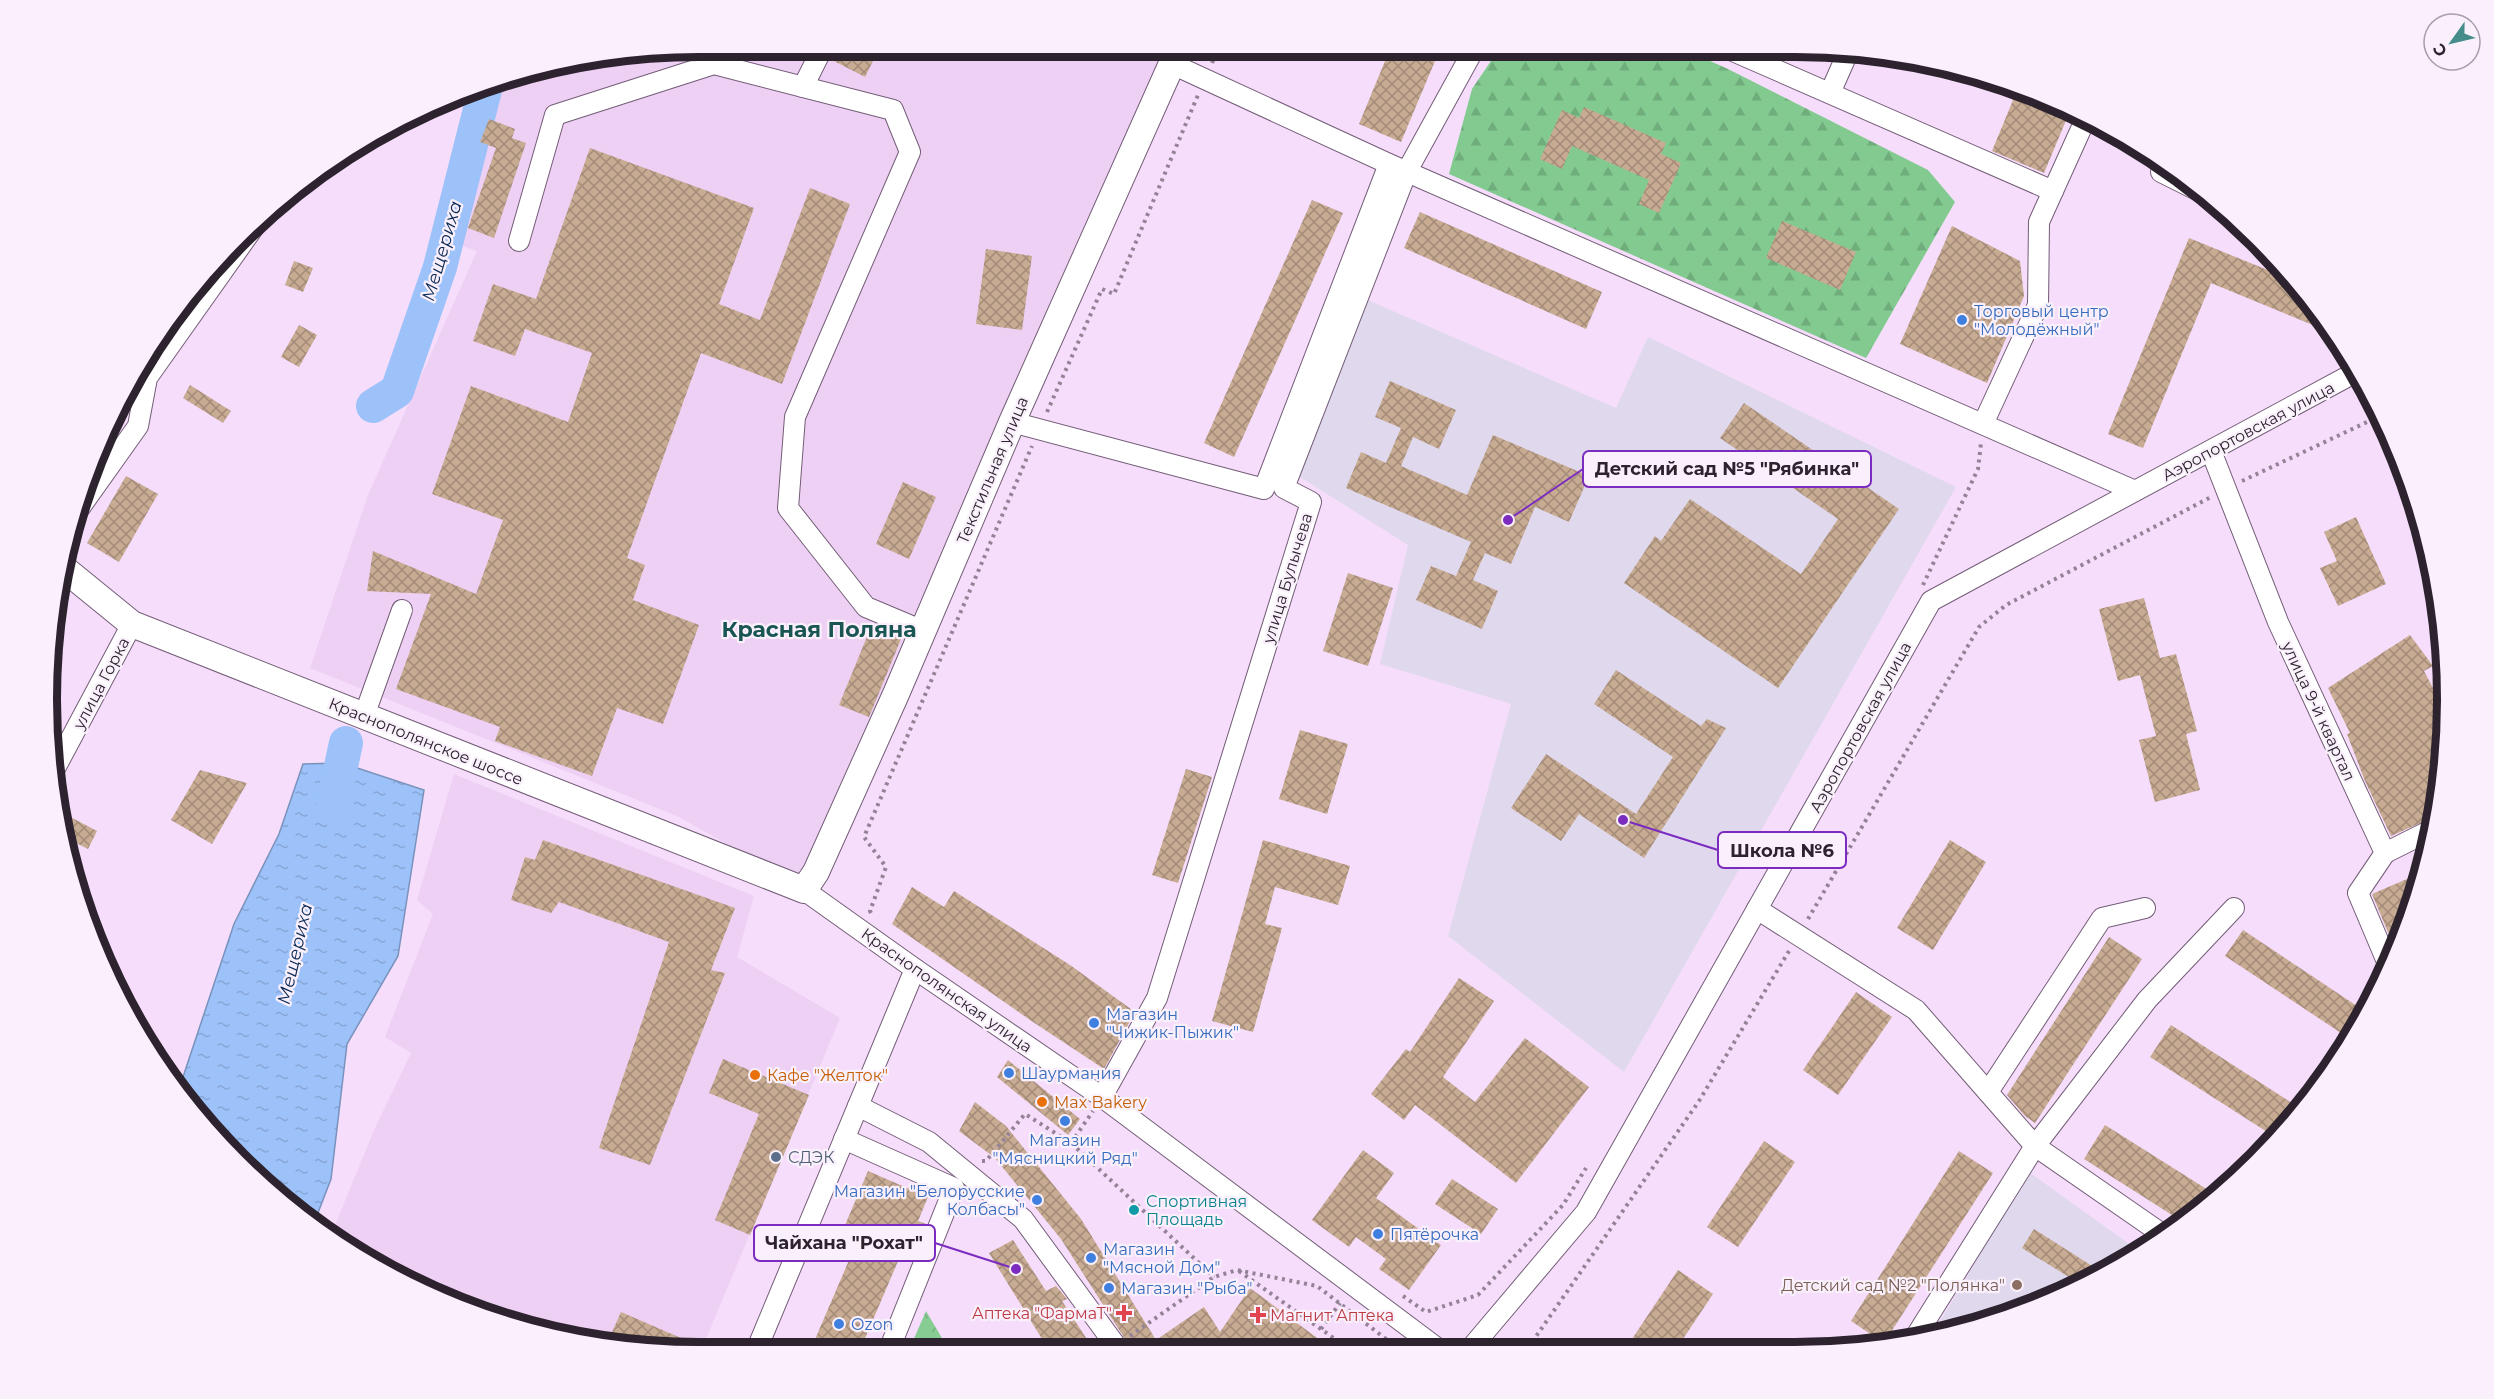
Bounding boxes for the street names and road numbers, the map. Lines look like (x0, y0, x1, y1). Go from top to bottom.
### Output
street label: Аэропортовская улица (2159, 378, 2338, 485)
street label: Текстильная улица (953, 394, 1032, 547)
street label: улица Булычева (1258, 511, 1316, 647)
street label: улица Горка (69, 634, 134, 733)
street label: улица 9-й квартал (2278, 638, 2359, 784)
street label: Аэропортовская улица (1806, 639, 1915, 816)
street label: Краснополянское шоссе (326, 694, 526, 789)
street label: Краснополянская улица (858, 924, 1036, 1057)

